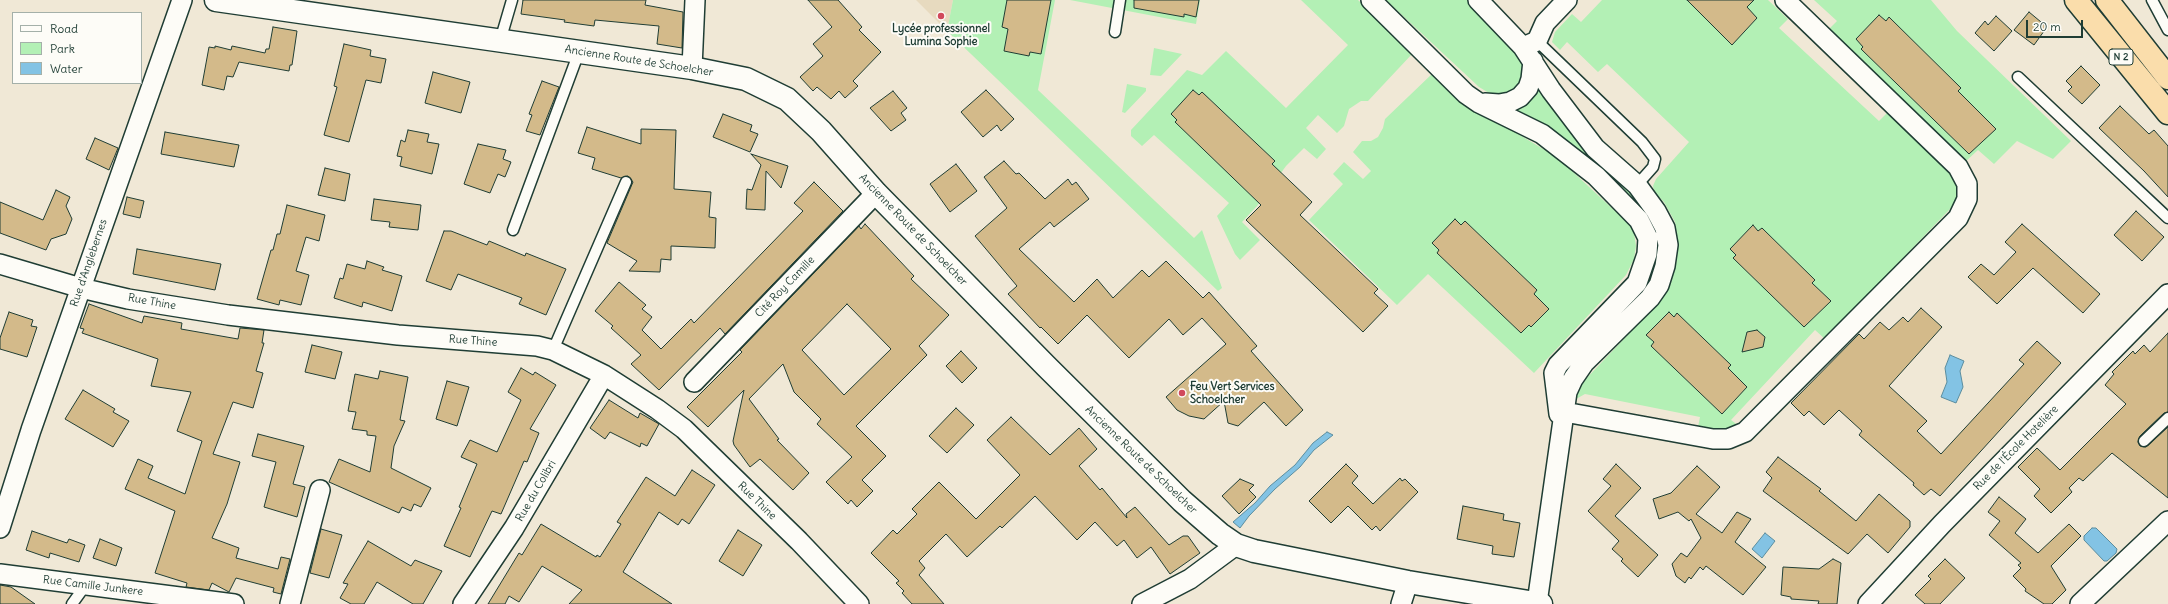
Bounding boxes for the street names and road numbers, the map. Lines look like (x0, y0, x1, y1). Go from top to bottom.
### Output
street label: Ancienne Route de Schoelcher (564, 43, 714, 79)
road number: N 2 (2109, 49, 2133, 65)
street label: Ancienne Route de Schoelcher (856, 171, 970, 289)
street label: Rue d'Anglebernes (68, 217, 110, 309)
street label: Cité Roy Camille (752, 254, 818, 320)
street label: Rue Thine (127, 291, 177, 313)
street label: Rue Thine (448, 333, 498, 349)
street label: Ancienne Route de Schoelcher (1082, 403, 1200, 517)
street label: Rue de l'École Hotelière (1971, 403, 2061, 493)
street label: Rue du Colibri (513, 458, 559, 524)
street label: Rue Thine (735, 479, 779, 523)
street label: Rue Camille Junkere (42, 573, 144, 599)

